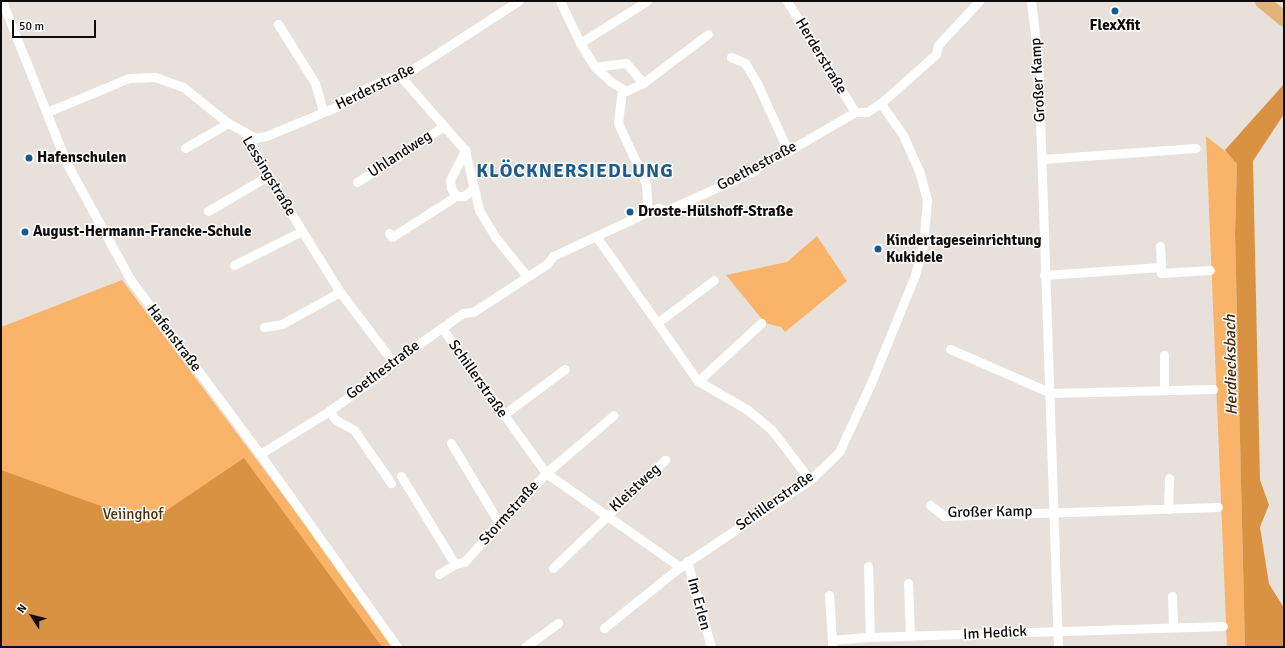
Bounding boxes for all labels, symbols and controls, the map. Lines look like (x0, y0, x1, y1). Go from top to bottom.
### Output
marker: FlexXfit (1110, 6, 1120, 16)
scale bar (14, 12, 98, 38)
street label: Herderstraße (791, 15, 851, 97)
place label: FlexXfit (1090, 17, 1140, 35)
text: 50 m (19, 19, 44, 34)
street label: Großer Kamp (1027, 37, 1049, 123)
street label: Herderstraße (333, 60, 417, 114)
street label: Uhlandweg (365, 127, 435, 181)
street label: Lessingstraße (238, 133, 300, 219)
street label: Goethestraße (714, 137, 800, 195)
place label: Hafenschulen (37, 149, 126, 167)
marker: Hafenschulen (24, 153, 34, 163)
district label: KLÖCKNERSIEDLUNG (476, 161, 674, 183)
place label: Droste-Hülshoff-Straße (638, 203, 793, 221)
marker: Droste-Hülshoff-Straße (625, 207, 635, 217)
place label: August-Hermann-Francke-Schule (33, 223, 251, 241)
marker: August-Hermann-Francke-Schule (20, 227, 30, 237)
place label: Kindertageseinrichtung Kukidele (886, 231, 1042, 266)
marker: Kindertageseinrichtung Kukidele (873, 244, 883, 254)
street label: Hafenstraße (143, 301, 205, 375)
water label: Herdiecksbach (1221, 315, 1241, 415)
street label: Goethestraße (343, 336, 423, 404)
street label: Schillerstraße (445, 337, 511, 421)
street label: Kleistweg (606, 460, 664, 516)
street label: Schillerstraße (733, 468, 817, 534)
street label: Stormstraße (475, 477, 543, 549)
street label: Großer Kamp (947, 502, 1033, 522)
park label: Veiinghof (103, 506, 163, 524)
street label: Im Erlen (683, 576, 715, 632)
north arrow (12, 596, 52, 636)
text: N (14, 602, 29, 616)
street label: Im Hedick (963, 622, 1027, 644)

